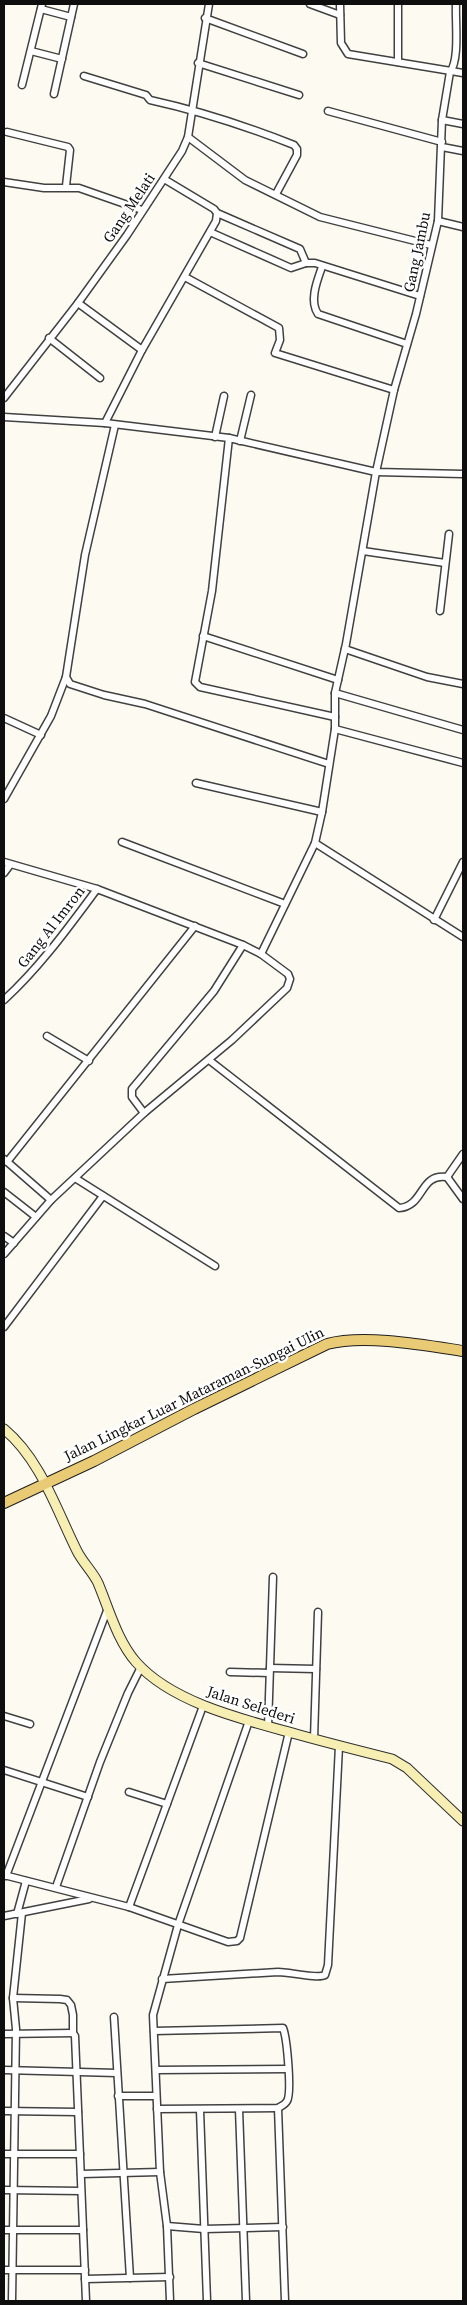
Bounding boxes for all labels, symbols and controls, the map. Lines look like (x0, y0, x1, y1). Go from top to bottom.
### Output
street label: Gang Melati (97, 169, 160, 247)
street label: Gang Jambu (398, 210, 435, 294)
street label: Gang Al Imron (12, 881, 89, 972)
street label: Jalan Lingkar Luar Mataraman-Sungai Ulin (59, 1321, 327, 1466)
street label: Jalan Selederi (203, 1680, 298, 1729)

